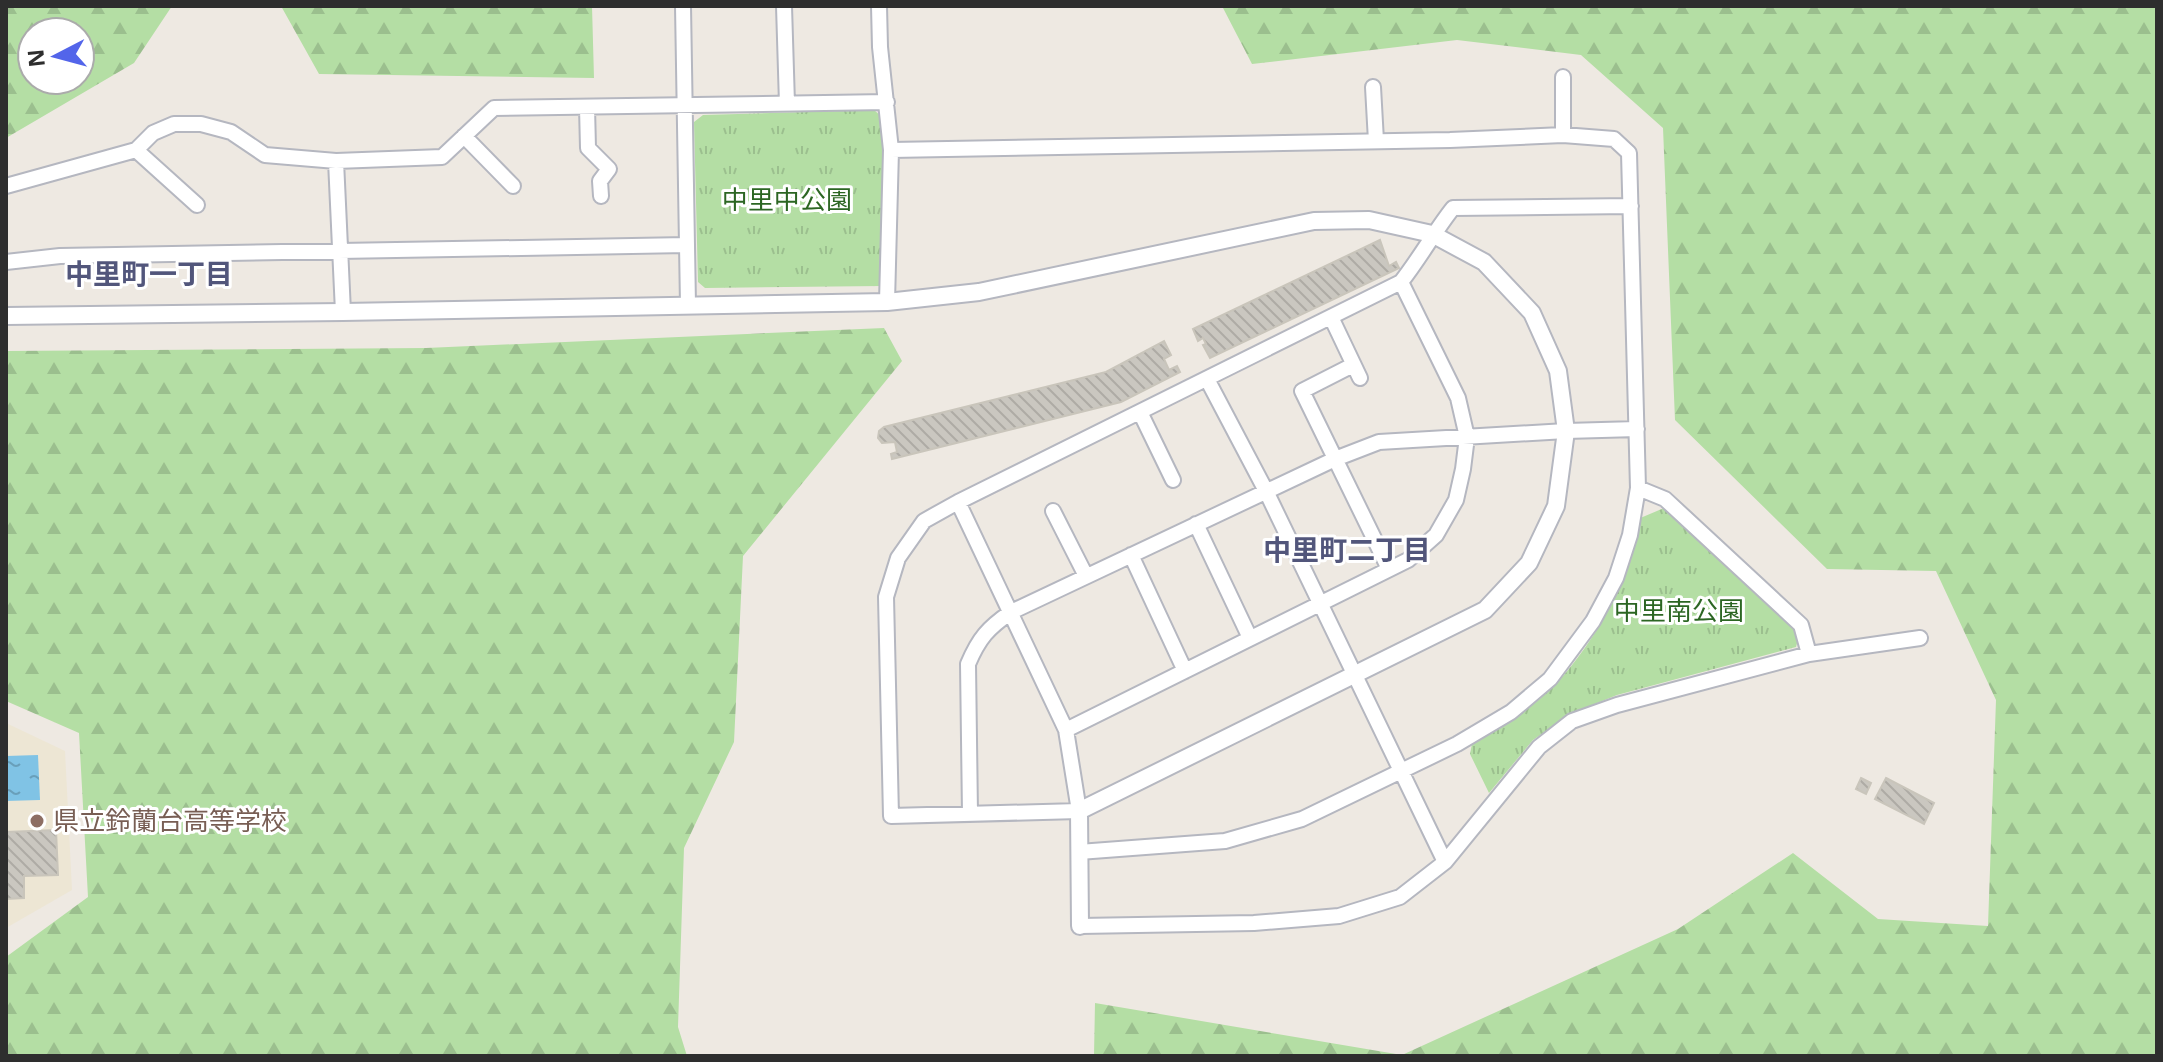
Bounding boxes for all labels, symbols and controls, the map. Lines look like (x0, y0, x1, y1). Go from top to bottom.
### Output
north arrow (16, 16, 96, 96)
text: N (19, 48, 51, 69)
park label: 中里中公園 (722, 181, 852, 217)
district label: 中里町一丁目 (65, 254, 233, 292)
district label: 中里町二丁目 (1263, 530, 1431, 568)
park label: 中里南公園 (1614, 592, 1744, 628)
place label: 県立鈴蘭台高等学校 (53, 802, 287, 838)
marker: 県立鈴蘭台高等学校 (28, 812, 46, 830)

